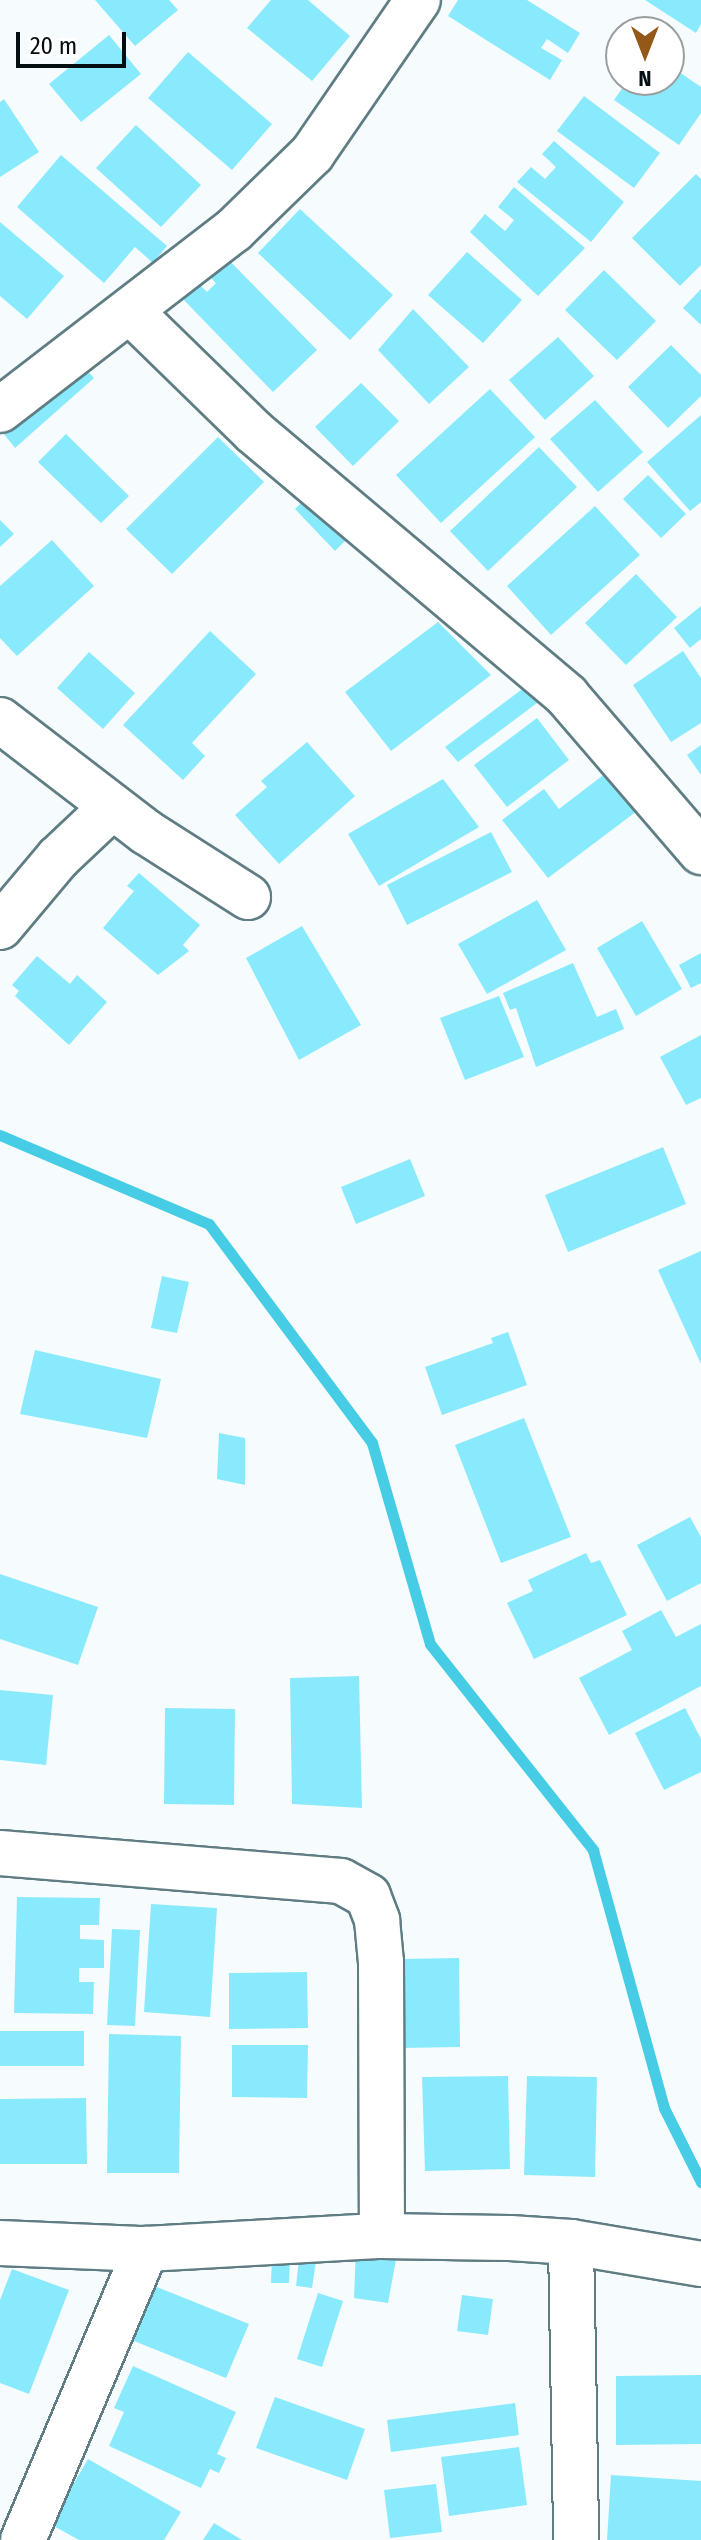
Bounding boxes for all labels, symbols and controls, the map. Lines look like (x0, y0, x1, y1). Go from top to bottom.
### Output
scale bar (20, 16, 130, 66)
north arrow (605, 16, 685, 96)
text: 20 m (30, 32, 77, 60)
text: N (638, 65, 652, 92)

